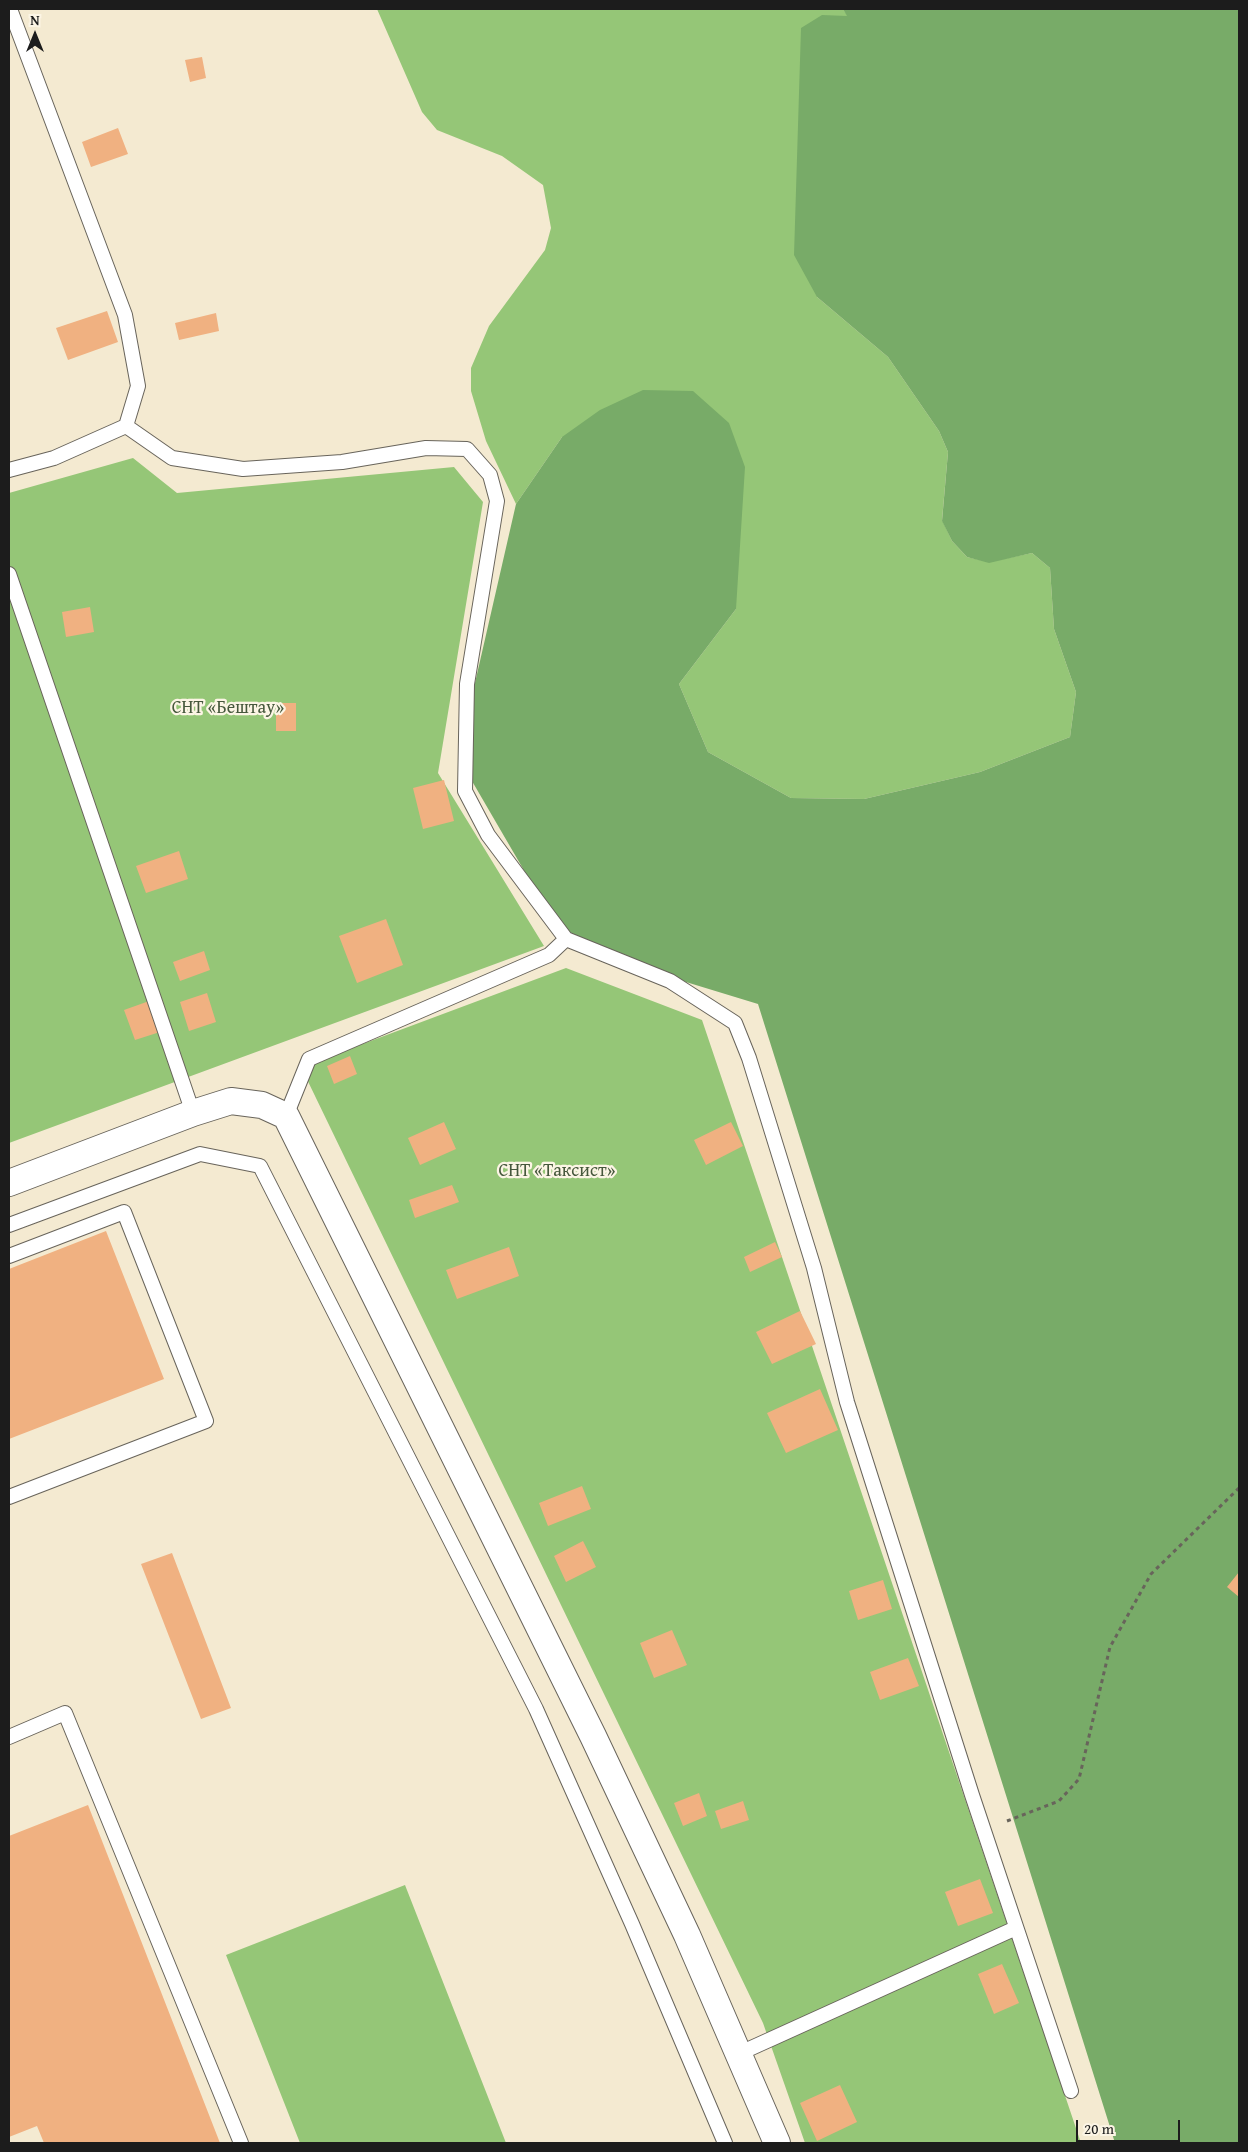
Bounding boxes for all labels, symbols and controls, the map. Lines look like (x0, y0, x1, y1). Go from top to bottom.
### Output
north arrow (10, 10, 60, 60)
text: N (30, 10, 40, 30)
park label: СНТ «Бештау» (172, 697, 284, 719)
park label: СНТ «Таксист» (498, 1160, 616, 1182)
scale bar (1078, 2110, 1182, 2142)
text: 20 m (1084, 2118, 1114, 2139)

